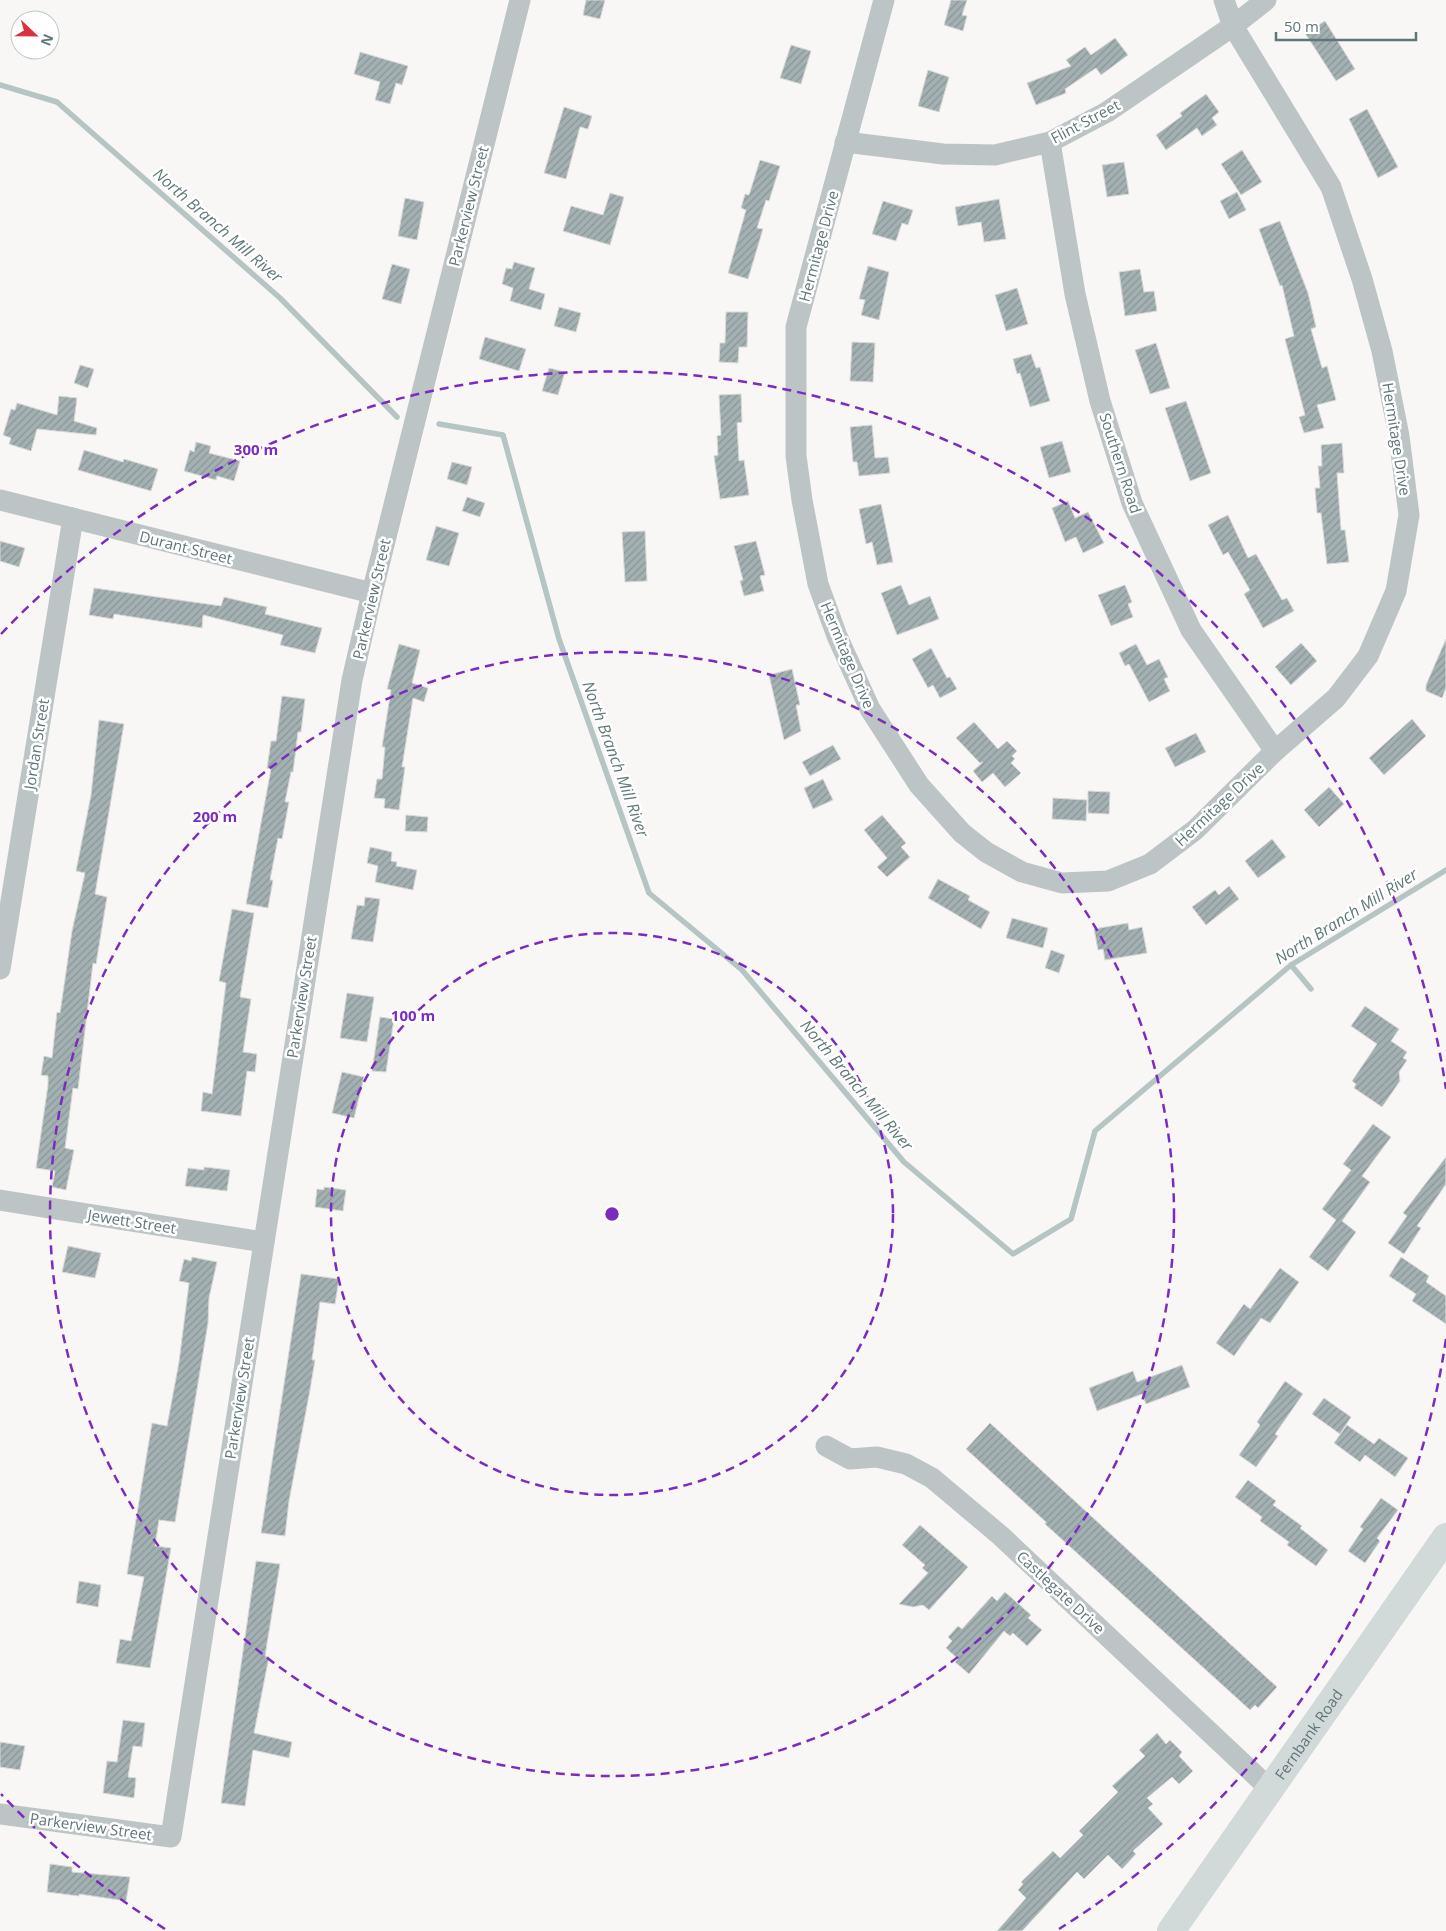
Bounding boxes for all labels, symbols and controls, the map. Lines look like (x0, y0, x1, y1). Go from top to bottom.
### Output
north arrow (10, 10, 60, 60)
scale bar (1276, 10, 1416, 42)
text: 50 m (1284, 16, 1319, 36)
text: N (37, 31, 58, 49)
street label: Flint Street (1047, 94, 1123, 148)
street label: Parkerview Street (443, 144, 493, 268)
water label: North Branch Mill River (149, 163, 288, 288)
street label: Hermitage Drive (794, 188, 842, 304)
street label: Hermitage Drive (1378, 381, 1416, 497)
street label: Southern Road (1095, 410, 1147, 516)
text: 300 m (234, 439, 278, 459)
street label: Durant Street (138, 526, 234, 568)
street label: Parkerview Street (347, 537, 395, 661)
street label: Hermitage Drive (816, 599, 880, 711)
water label: North Branch Mill River (578, 678, 655, 841)
street label: Jordan Street (19, 697, 53, 793)
street label: Hermitage Drive (1170, 758, 1268, 850)
text: 200 m (193, 806, 237, 826)
water label: North Branch Mill River (1270, 863, 1422, 969)
street label: Parkerview Street (281, 935, 321, 1059)
text: 100 m (391, 1005, 435, 1025)
water label: North Branch Mill River (796, 1015, 919, 1156)
street label: Jewett Street (85, 1204, 178, 1238)
centre of rings (603, 1205, 621, 1223)
street label: Parkerview Street (219, 1336, 259, 1460)
street label: Castlegate Drive (1013, 1546, 1109, 1638)
street label: Fernbank Road (1270, 1685, 1347, 1783)
street label: Parkerview Street (29, 1808, 153, 1844)

